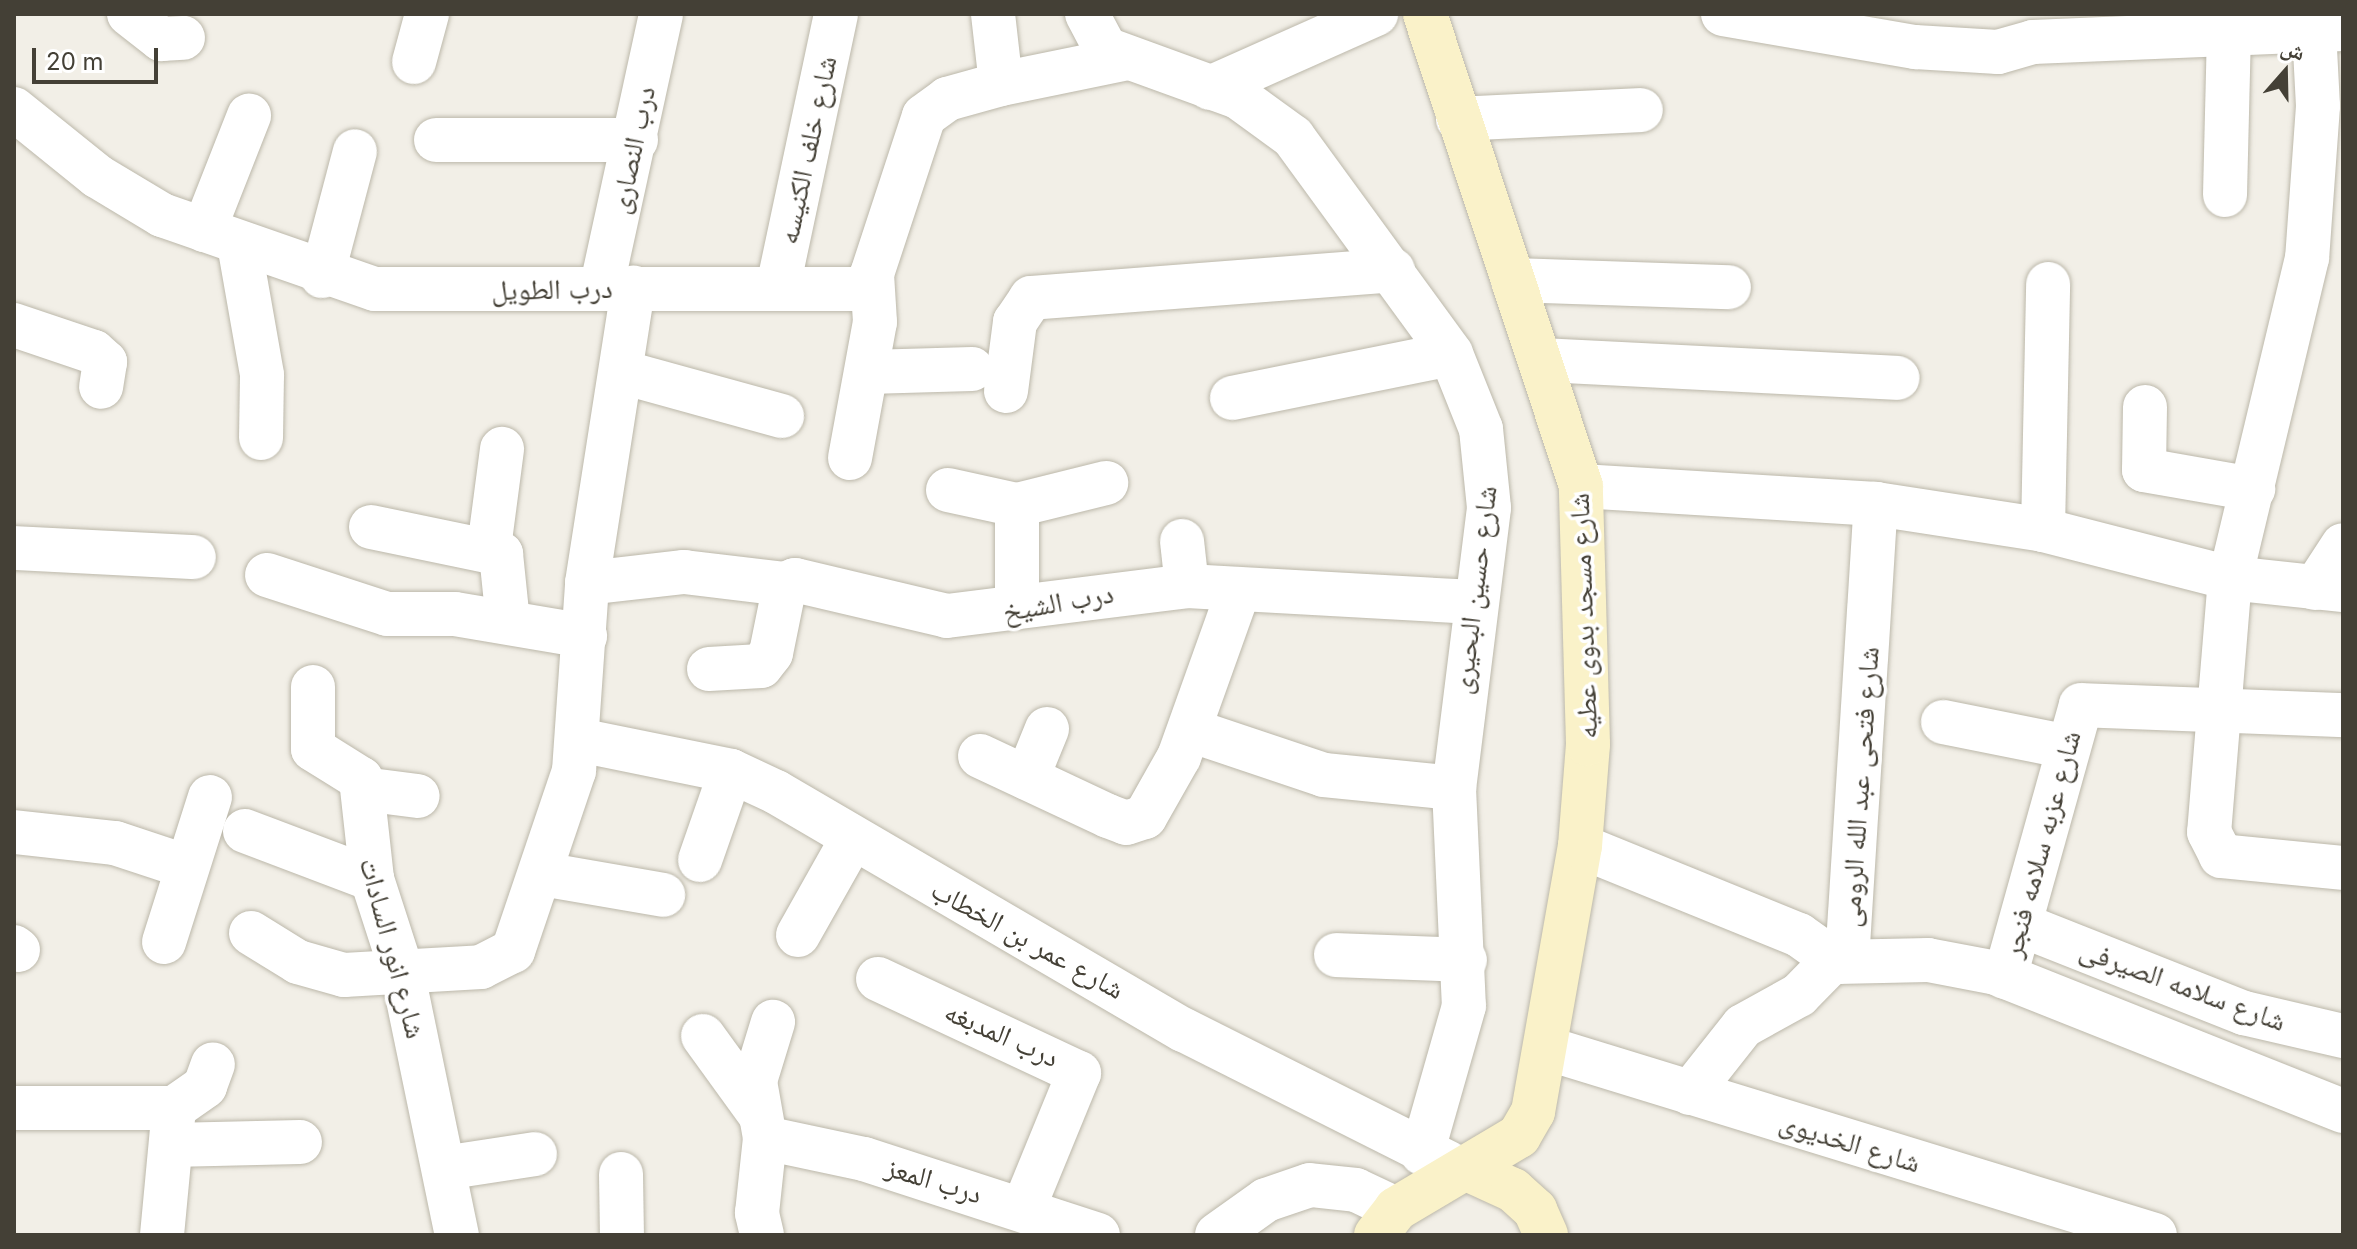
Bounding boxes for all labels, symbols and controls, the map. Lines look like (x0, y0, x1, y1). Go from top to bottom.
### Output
scale bar (36, 32, 162, 82)
north arrow (2245, 32, 2325, 112)
text: ش (2278, 33, 2309, 66)
text: 20 m (46, 47, 104, 76)
street label: شارع خلف الكنيسه (771, 53, 843, 247)
street label: درب النصارى (602, 83, 662, 217)
street label: درب الطويل (491, 271, 613, 307)
street label: شارع حسين البحيرى (1445, 484, 1503, 696)
street label: شارع مسجد بدوى عطيه (1562, 493, 1604, 739)
street label: درب الشيخ (1000, 576, 1116, 628)
street label: شارع فتحى عبد الله الرومى (1832, 646, 1886, 928)
street label: شارع عزبه سلامه فنجر (1995, 727, 2087, 961)
street label: شارع انور السادات (353, 854, 433, 1042)
street label: شارع عمر بن الخطاب (926, 872, 1130, 1006)
street label: شارع سلامه الصيرفى (2075, 932, 2291, 1038)
street label: درب المدبغه (940, 994, 1064, 1074)
street label: شارع الخديوى (1775, 1105, 1925, 1179)
street label: درب المعز (882, 1149, 986, 1211)

